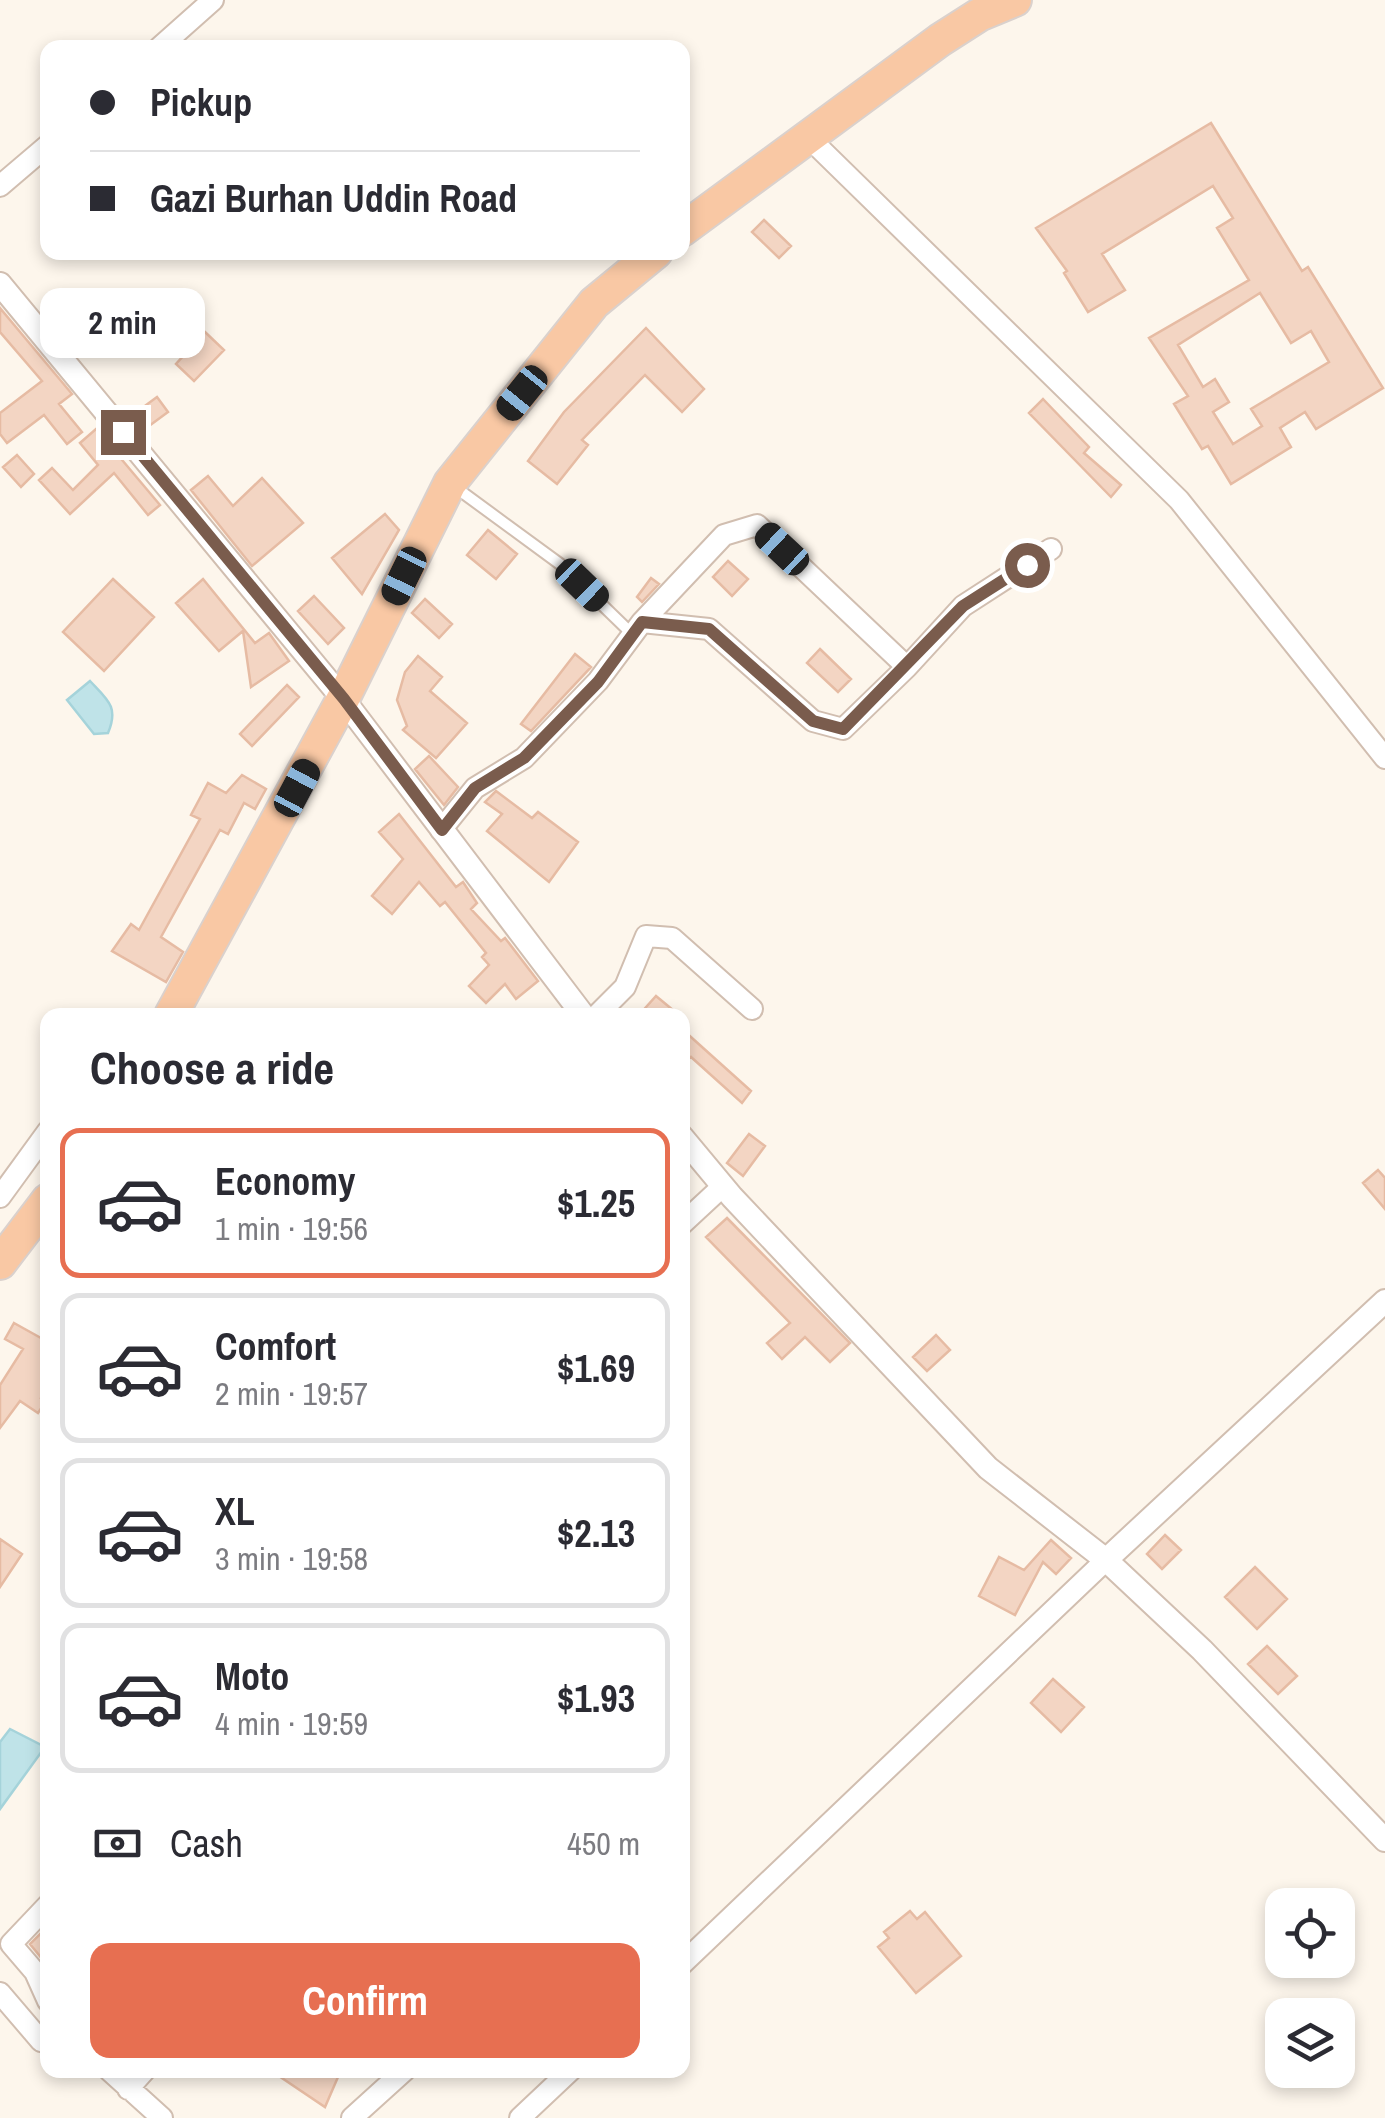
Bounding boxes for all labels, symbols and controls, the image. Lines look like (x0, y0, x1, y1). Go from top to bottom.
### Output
text: Pickup (150, 77, 252, 128)
text: Gazi Burhan Uddin Road (150, 173, 517, 224)
callout: 2 min (41, 287, 206, 357)
text: 2 min (88, 301, 157, 344)
car (491, 360, 553, 426)
route end (101, 410, 146, 455)
car (750, 518, 814, 580)
car (377, 542, 431, 610)
route start (1005, 543, 1050, 588)
car (550, 553, 614, 617)
car (270, 754, 324, 822)
text: Choose a ride (90, 1037, 334, 1098)
text: Economy (215, 1156, 355, 1207)
icon: car (95, 1158, 185, 1248)
text: $1.25 (557, 1178, 635, 1229)
text: 1 min · 19:56 (215, 1207, 368, 1250)
text: Comfort (215, 1321, 336, 1372)
icon: car (95, 1323, 185, 1413)
text: $1.69 (557, 1343, 635, 1394)
text: 2 min · 19:57 (215, 1372, 368, 1415)
text: XL (215, 1486, 255, 1537)
icon: car (95, 1488, 185, 1578)
text: $2.13 (557, 1508, 635, 1559)
text: 3 min · 19:58 (215, 1537, 368, 1580)
text: Moto (215, 1651, 289, 1702)
icon: car (95, 1653, 185, 1743)
text: $1.93 (557, 1673, 635, 1724)
text: 4 min · 19:59 (215, 1702, 368, 1745)
icon: cash (90, 1816, 145, 1871)
text: Cash (170, 1818, 243, 1869)
text: 450 m (567, 1822, 640, 1865)
map controls (1265, 1888, 1355, 2088)
button: locate (1265, 1888, 1355, 1978)
button: Confirm (90, 1943, 640, 2058)
button: layers (1265, 1998, 1355, 2088)

